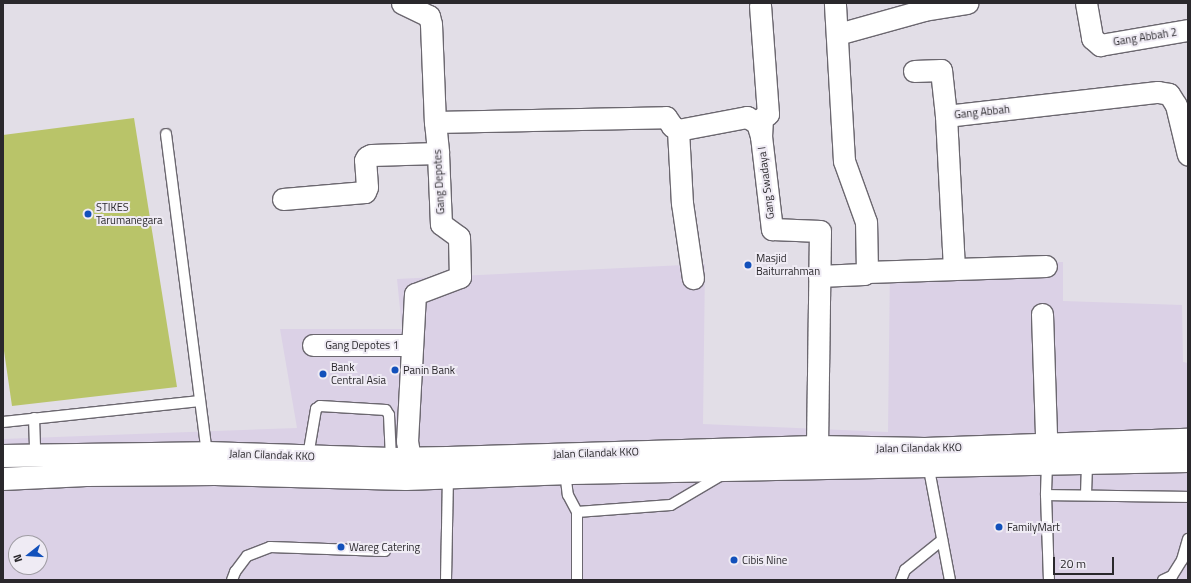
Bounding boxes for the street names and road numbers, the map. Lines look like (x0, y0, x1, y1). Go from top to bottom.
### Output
street label: Gang Abbah 2 (1112, 25, 1178, 49)
street label: Gang Abbah (954, 103, 1010, 121)
street label: Gang Swadaya I (755, 146, 777, 220)
street label: Gang Depotes (431, 149, 447, 215)
street label: Gang Depotes 1 (325, 338, 399, 352)
street label: Jalan Cilandak KKO (876, 441, 962, 455)
street label: Jalan Cilandak KKO (553, 445, 639, 461)
street label: Jalan Cilandak KKO (229, 447, 315, 463)

